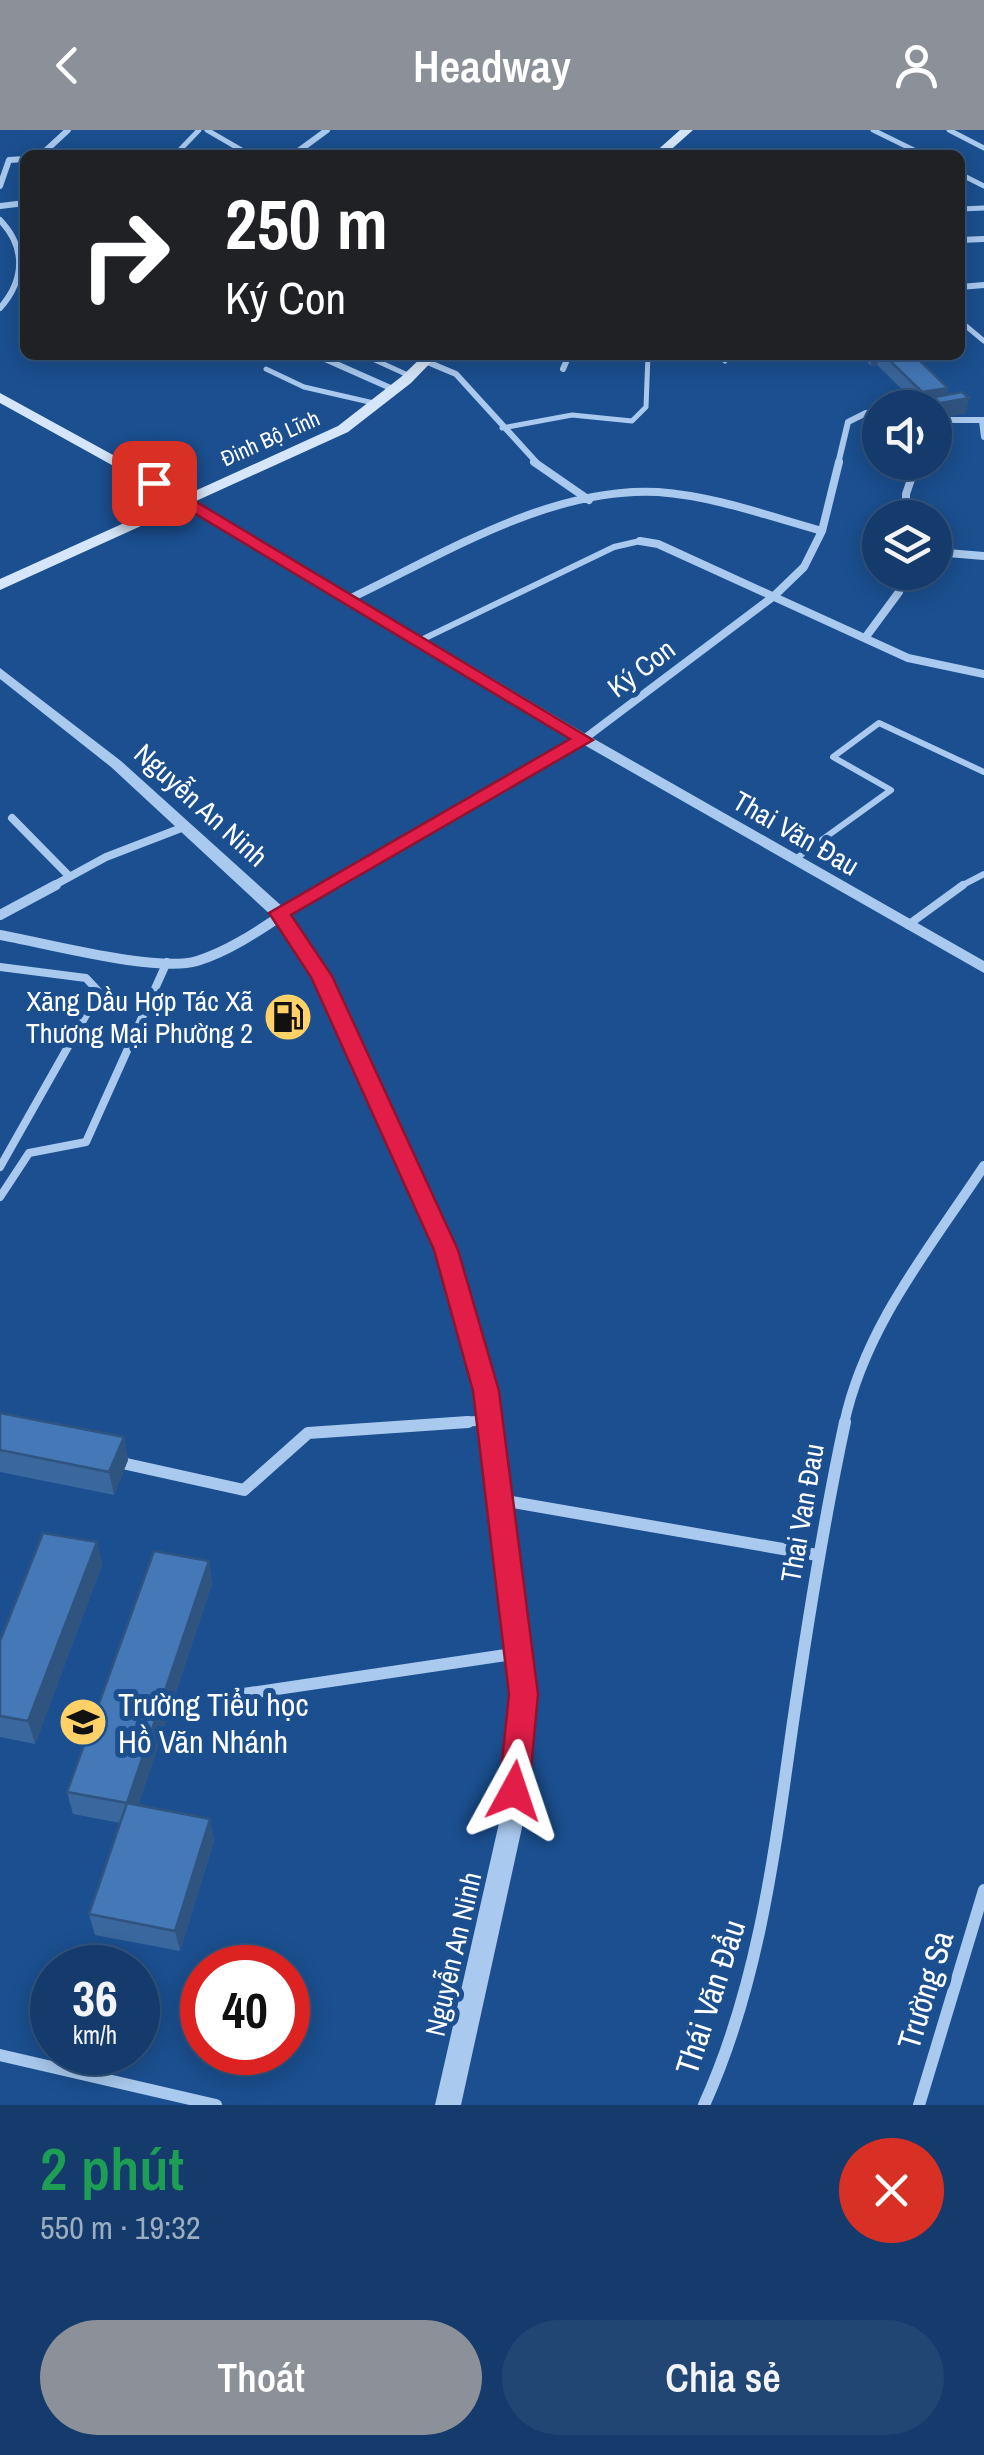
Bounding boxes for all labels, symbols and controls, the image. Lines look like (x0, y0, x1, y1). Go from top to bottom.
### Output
text: Headway (413, 35, 571, 96)
icon: back (40, 38, 95, 93)
icon: person (889, 38, 944, 93)
text: 250 m (225, 177, 388, 271)
icon: right (60, 190, 190, 320)
text: Ký Con (225, 267, 346, 328)
map controls (862, 390, 952, 590)
button: sound (862, 390, 952, 480)
street label: Đinh Bộ Lĩnh (216, 403, 324, 473)
pin (112, 441, 197, 526)
icon: arrive (127, 456, 182, 511)
button: layers (862, 500, 952, 590)
street label: Ký Con (599, 630, 683, 706)
street label: Nguyễn An Ninh (126, 735, 276, 875)
street label: Thai Văn Đau (726, 782, 866, 884)
place label: Xăng Dầu Hợp Tác Xã Thương Mại Phường 2 (26, 982, 253, 1052)
fuel station icon: Xăng Dầu Hợp Tác Xã Thương Mại Phường 2 (262, 991, 314, 1043)
street label: Thai Van Đau (771, 1441, 833, 1585)
place label: Trường Tiểu học Hồ Văn Nhánh (118, 1683, 309, 1763)
school or university icon: Trường Tiểu học Hồ Văn Nhánh (57, 1696, 109, 1748)
position arrow (462, 1739, 566, 1843)
street label: Nguyễn An Ninh (416, 1868, 490, 2040)
street label: Thái Văn Đẩu (665, 1914, 755, 2080)
street label: Trường Sa (887, 1925, 963, 2054)
speed limit sign: 40 (180, 1945, 310, 2075)
text: 36 (72, 1964, 118, 2032)
text: km/h (73, 2018, 117, 2052)
text: 2 phút (40, 2128, 184, 2209)
button: close (839, 2138, 944, 2243)
text: 550 m · 19:32 (40, 2206, 200, 2249)
button: Thoát (40, 2320, 482, 2435)
button: Chia sẻ (502, 2320, 944, 2435)

